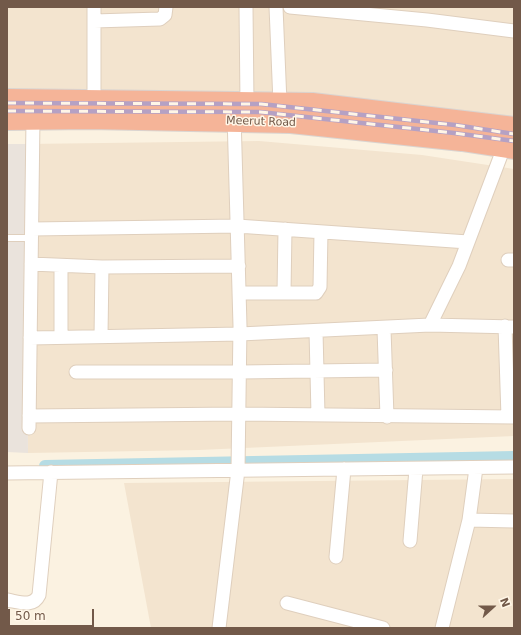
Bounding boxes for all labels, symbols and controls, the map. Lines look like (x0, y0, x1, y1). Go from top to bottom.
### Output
street label: Meerut Road (226, 114, 296, 130)
north arrow (473, 587, 513, 627)
text: N (497, 596, 512, 609)
scale bar (10, 601, 96, 627)
text: 50 m (15, 609, 46, 623)

